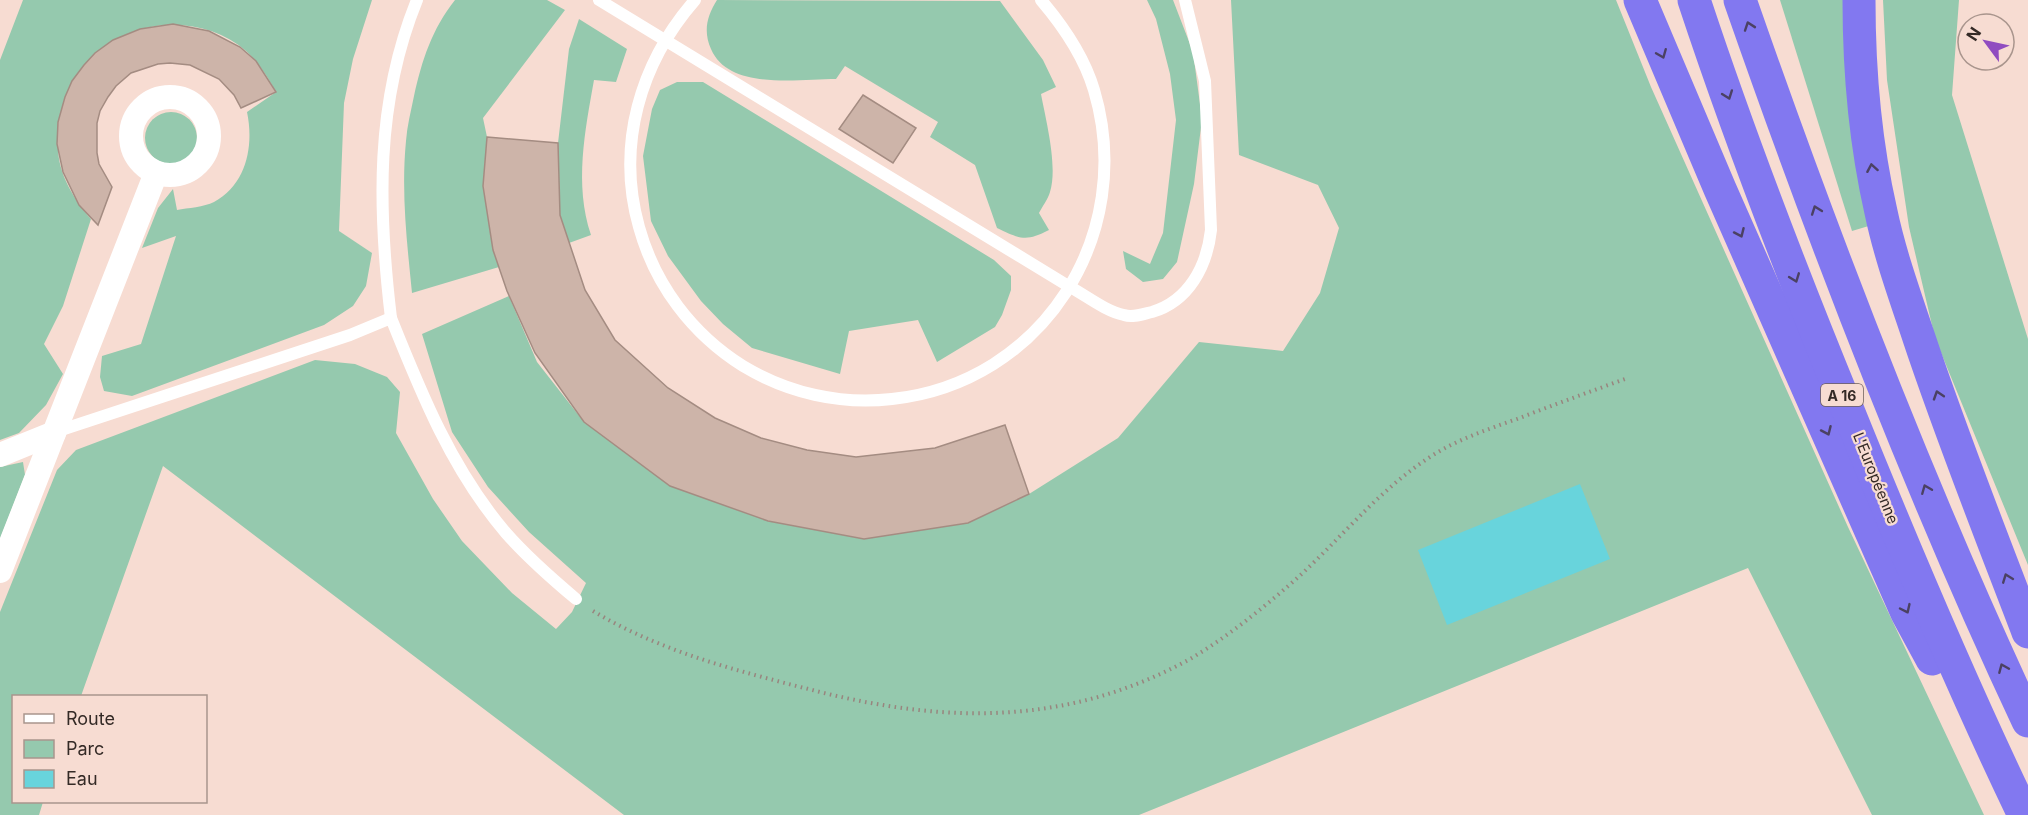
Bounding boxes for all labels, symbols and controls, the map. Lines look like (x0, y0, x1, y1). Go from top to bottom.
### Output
north arrow (1956, 12, 2016, 72)
one-way arrow (1744, 21, 1757, 32)
text: N (1962, 23, 1985, 44)
one-way arrow (1655, 48, 1667, 59)
one-way arrow (1720, 89, 1733, 100)
one-way arrow (1867, 163, 1879, 173)
one-way arrow (1810, 205, 1823, 216)
one-way arrow (1732, 227, 1744, 238)
one-way arrow (1788, 272, 1801, 282)
road number: A 16 (1821, 384, 1863, 406)
one-way arrow (1933, 390, 1946, 401)
one-way arrow (1820, 425, 1832, 436)
street label: L'Européenne (1849, 429, 1903, 527)
one-way arrow (1921, 484, 1933, 495)
one-way arrow (2002, 573, 2014, 584)
one-way arrow (1898, 603, 1910, 614)
one-way arrow (1999, 663, 2011, 674)
legend (12, 695, 207, 803)
text: Route (66, 708, 115, 729)
text: Parc (66, 738, 104, 759)
text: Eau (66, 768, 98, 789)

